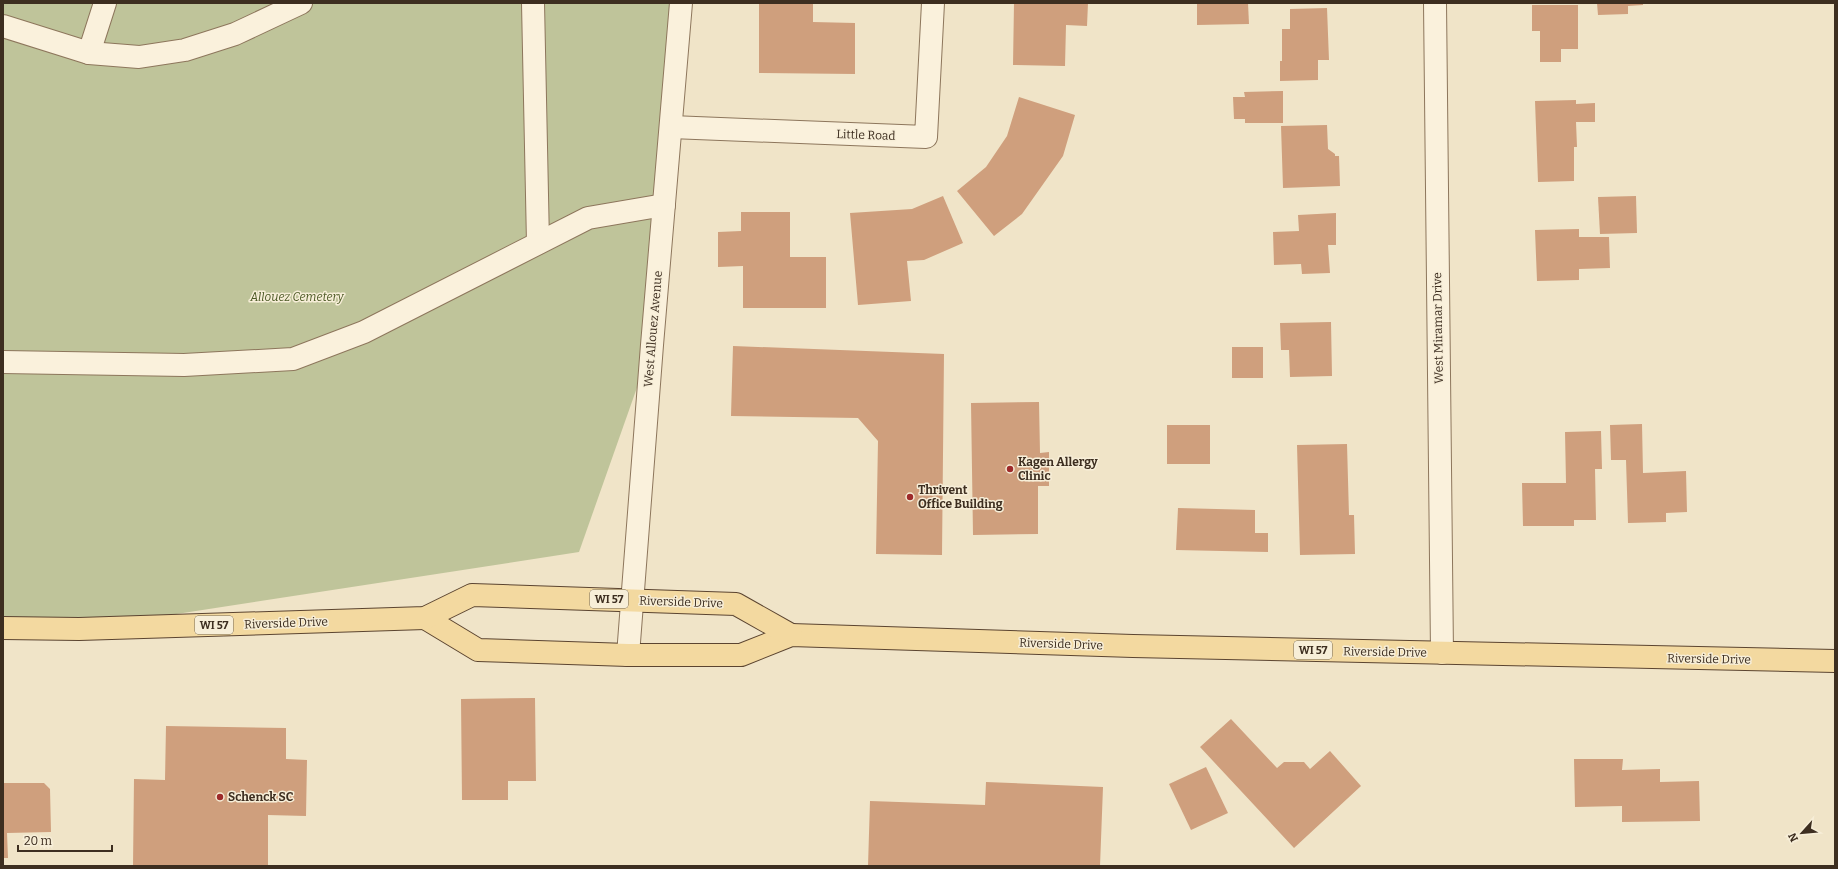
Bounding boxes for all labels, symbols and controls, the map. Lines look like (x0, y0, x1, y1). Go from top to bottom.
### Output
street label: Little Road (836, 127, 896, 143)
street label: West Allouez Avenue (641, 270, 665, 388)
street label: West Miramar Drive (1430, 272, 1446, 384)
park label: Allouez Cemetery (249, 290, 345, 304)
place label: Kagen Allergy Clinic (1018, 455, 1098, 483)
marker: Kagen Allergy Clinic (1005, 464, 1015, 474)
place label: Thrivent Office Building (918, 483, 1003, 511)
marker: Thrivent Office Building (905, 492, 915, 502)
road number: WI 57 (590, 590, 628, 608)
street label: Riverside Drive (639, 594, 723, 610)
street label: Riverside Drive (244, 615, 328, 631)
road number: WI 57 (195, 616, 233, 634)
street label: Riverside Drive (1019, 636, 1103, 652)
road number: WI 57 (1294, 641, 1332, 659)
street label: Riverside Drive (1343, 644, 1427, 660)
street label: Riverside Drive (1667, 651, 1751, 667)
place label: Schenck SC (228, 790, 294, 804)
marker: Schenck SC (215, 792, 225, 802)
north arrow (1782, 813, 1822, 853)
scale bar (18, 827, 112, 853)
text: N (1786, 830, 1801, 844)
text: 20 m (24, 834, 53, 848)

